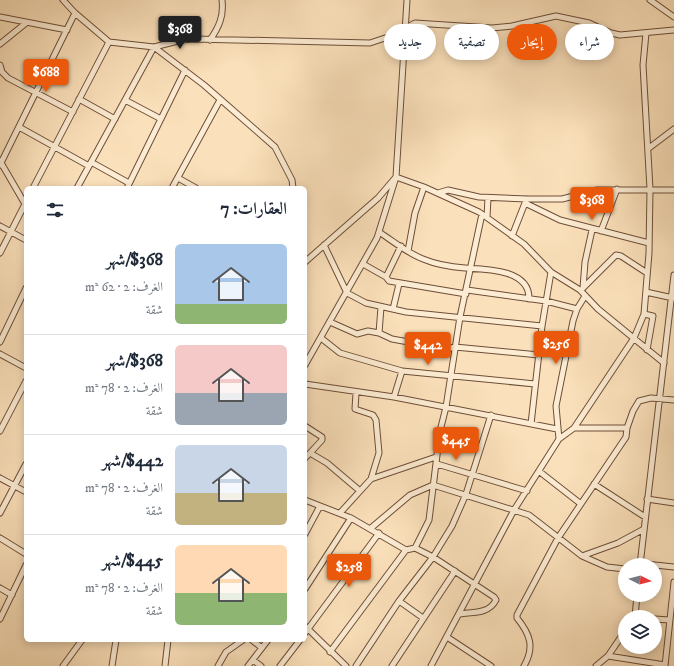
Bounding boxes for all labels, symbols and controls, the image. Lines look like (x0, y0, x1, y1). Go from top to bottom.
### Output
pin: $368 (156, 16, 204, 50)
text: $368 (167, 21, 193, 37)
chip: جديد (384, 24, 436, 60)
chip: تصفية (444, 24, 499, 60)
chip: إيجار (507, 24, 557, 60)
chip: شراء (565, 24, 614, 60)
pin: $688 (22, 59, 70, 93)
text: $688 (33, 64, 59, 80)
pin: $368 (568, 187, 616, 221)
text: $368 (579, 192, 605, 208)
text: العقارات: 7 (221, 198, 287, 220)
icon: filters (44, 199, 66, 221)
text: $368/شهر (106, 249, 163, 271)
icon: home (207, 260, 255, 308)
text: الغرف: 2 · 62 m² (85, 279, 163, 295)
text: شقة (146, 302, 163, 318)
pin: $256 (532, 331, 580, 365)
pin: $442 (404, 332, 452, 366)
text: $256 (543, 336, 569, 352)
text: $442 (414, 337, 442, 353)
text: $368/شهر (106, 350, 163, 372)
icon: home (207, 361, 255, 409)
text: الغرف: 2 · 78 m² (85, 380, 163, 396)
text: شقة (146, 403, 163, 419)
pin: $445 (432, 427, 480, 461)
text: $445 (442, 432, 470, 448)
text: $442/شهر (102, 450, 163, 472)
icon: home (207, 461, 255, 509)
text: الغرف: 2 · 78 m² (85, 480, 163, 496)
text: شقة (146, 503, 163, 519)
text: $445/شهر (102, 550, 163, 572)
pin: $258 (325, 554, 373, 588)
north arrow (618, 558, 662, 602)
map controls (618, 558, 662, 654)
text: $258 (336, 559, 362, 575)
icon: home (207, 561, 255, 609)
text: الغرف: 2 · 78 m² (85, 580, 163, 596)
text: شقة (146, 603, 163, 619)
button: layers (618, 610, 662, 654)

